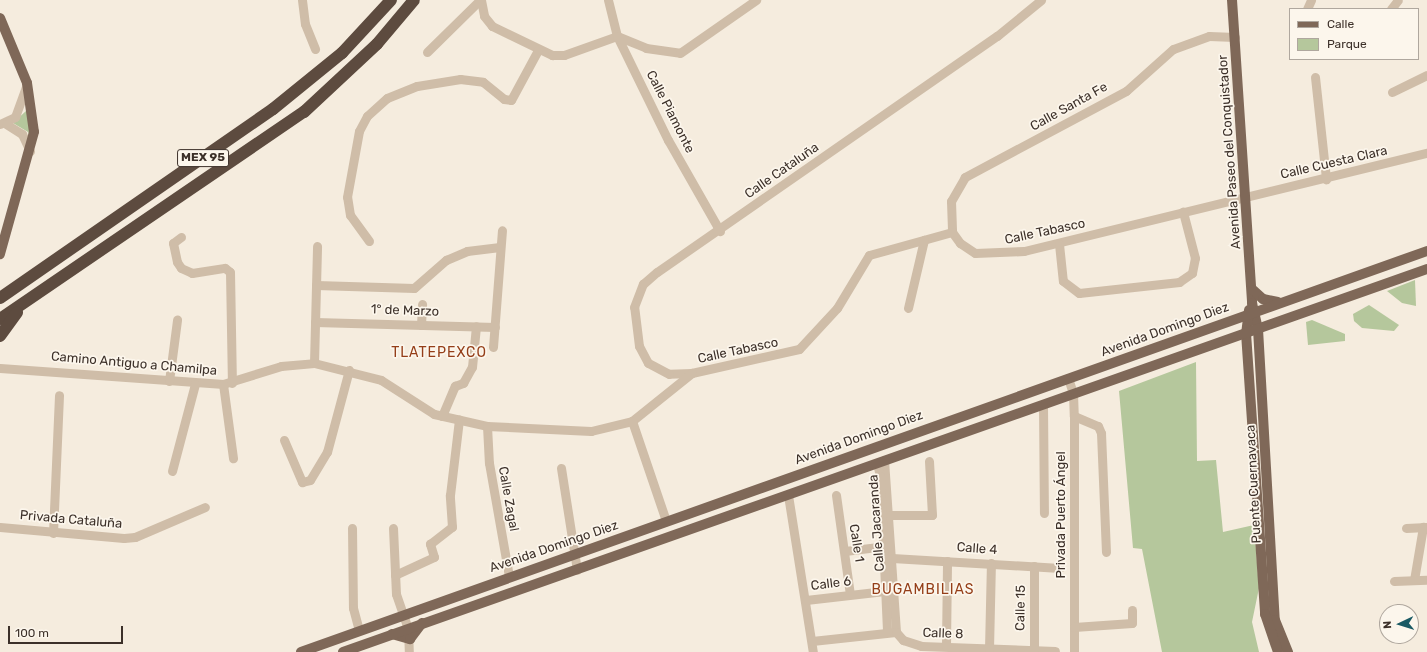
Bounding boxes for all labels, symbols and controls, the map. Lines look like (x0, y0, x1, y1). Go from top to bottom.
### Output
legend (1289, 8, 1419, 60)
text: Calle (1327, 17, 1354, 31)
text: Parque (1327, 37, 1367, 51)
street label: Avenida Paseo del Conquistador (1215, 54, 1245, 250)
street label: Calle Piamonte (643, 68, 697, 156)
street label: Calle Santa Fe (1028, 79, 1110, 135)
street label: Calle Cataluña (742, 140, 822, 202)
street label: Calle Cuesta Clara (1279, 143, 1389, 183)
road number: MEX 95 (177, 148, 229, 168)
street label: Calle Tabasco (1003, 216, 1087, 248)
street label: Avenida Domingo Diez (1099, 300, 1231, 360)
street label: 1° de Marzo (371, 302, 439, 320)
street label: Calle Tabasco (696, 335, 780, 367)
district label: TLATEPEXCO (391, 345, 487, 361)
street label: Camino Antiguo a Chamilpa (50, 349, 218, 379)
street label: Avenida Domingo Diez (793, 408, 925, 468)
street label: Puente Cuernavaca (1243, 424, 1265, 544)
street label: Privada Puerto Ángel (1053, 451, 1069, 579)
street label: Calle Zagal (495, 465, 521, 533)
street label: Calle Jacaranda (866, 474, 888, 572)
street label: Privada Cataluña (19, 508, 123, 532)
street label: Avenida Domingo Diez (488, 518, 620, 576)
street label: Calle 1 (845, 523, 867, 563)
street label: Calle 4 (956, 540, 998, 558)
street label: Calle 6 (810, 574, 852, 594)
district label: BUGAMBILIAS (872, 582, 974, 598)
street label: Calle 15 (1013, 585, 1029, 631)
north arrow (1379, 604, 1419, 644)
scale bar (10, 618, 125, 644)
text: N (1381, 620, 1394, 629)
street label: Calle 8 (922, 625, 964, 643)
text: 100 m (15, 626, 49, 640)

